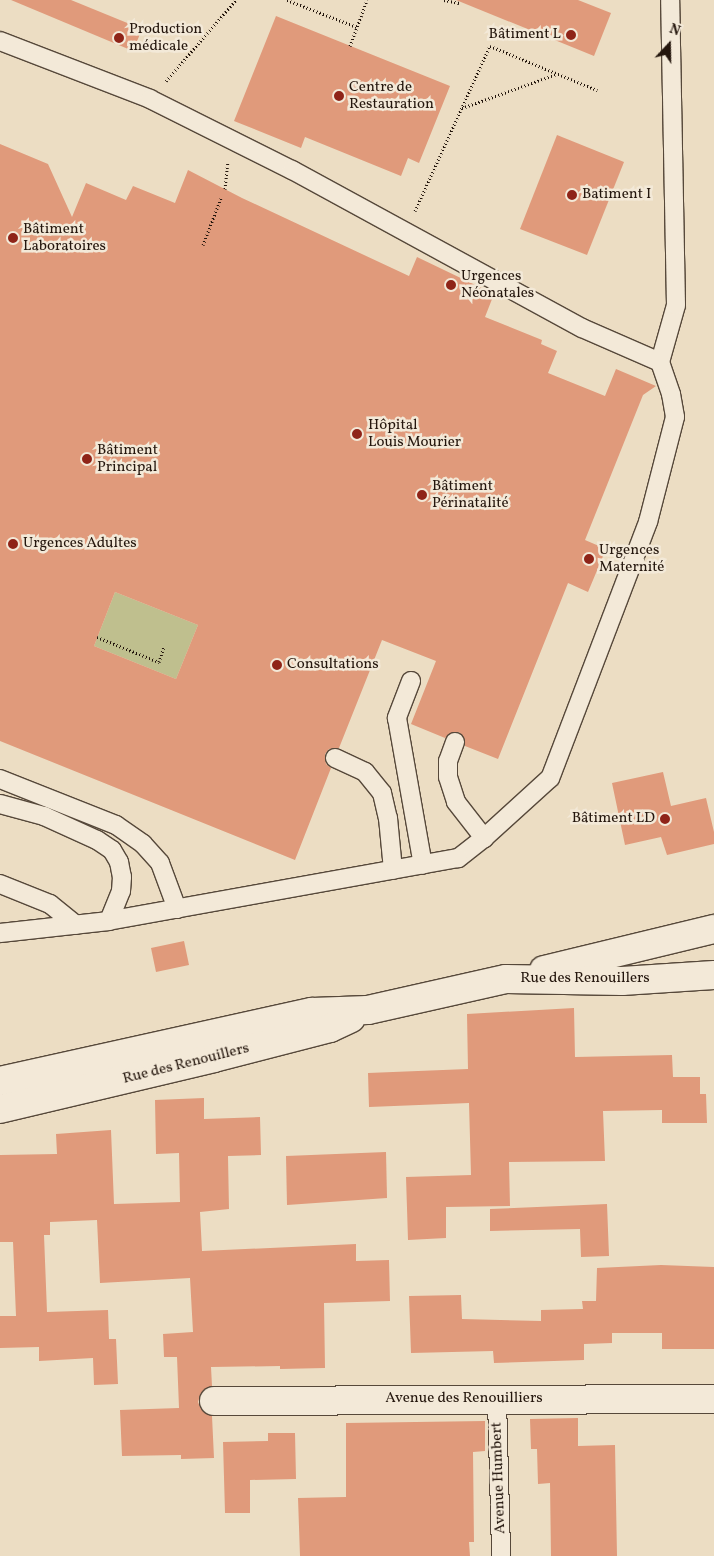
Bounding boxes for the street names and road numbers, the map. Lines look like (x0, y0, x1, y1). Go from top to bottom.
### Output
street label: Rue des Renouillers (520, 970, 650, 988)
street label: Rue des Renouillers (121, 1040, 251, 1088)
street label: Avenue des Renouilliers (385, 1390, 543, 1408)
street label: Avenue Humbert (488, 1422, 510, 1534)

